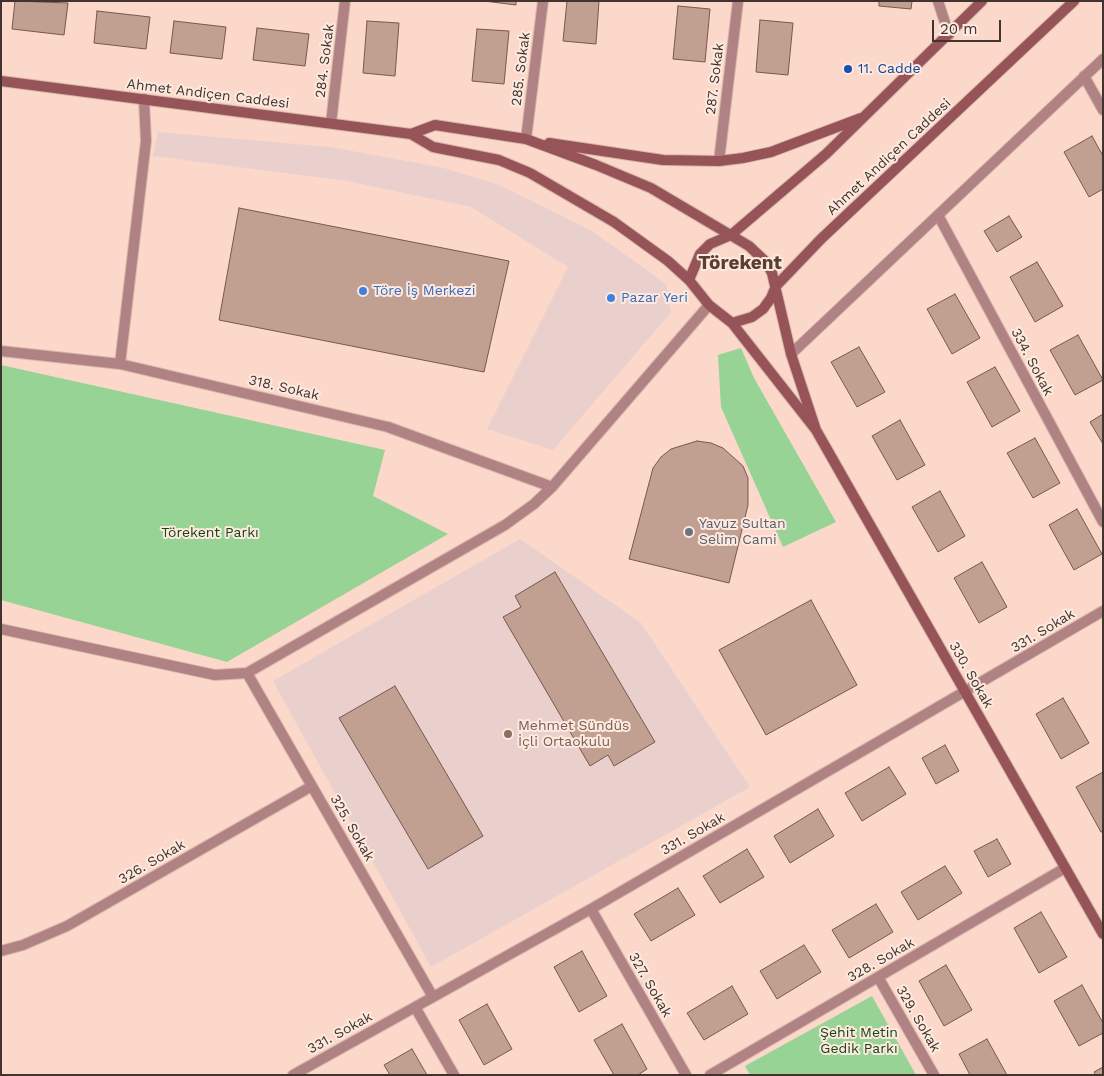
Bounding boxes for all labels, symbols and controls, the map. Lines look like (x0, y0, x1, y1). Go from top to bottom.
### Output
scale bar (934, 10, 1003, 42)
text: 20 m (940, 20, 978, 38)
street label: 284. Sokak (312, 23, 338, 99)
street label: 285. Sokak (508, 31, 534, 107)
street label: 287. Sokak (702, 42, 728, 116)
place label: 11. Cadde (858, 61, 921, 77)
marker: 11. Cadde (842, 63, 854, 75)
street label: Ahmet Andiçen Caddesi (126, 76, 290, 112)
street label: Ahmet Andiçen Caddesi (823, 95, 955, 219)
district label: Törekent (698, 252, 782, 274)
place label: Töre İş Merkezi (373, 283, 475, 299)
marker: Töre İş Merkezi (357, 285, 369, 297)
place label: Pazar Yeri (621, 290, 688, 306)
marker: Pazar Yeri (605, 292, 617, 304)
street label: 334. Sokak (1007, 325, 1057, 399)
street label: 318. Sokak (247, 372, 321, 404)
place label: Yavuz Sultan Selim Cami (699, 516, 786, 548)
park label: Törekent Parkı (161, 525, 259, 541)
marker: Yavuz Sultan Selim Cami (683, 526, 695, 538)
street label: 331. Sokak (1008, 605, 1078, 657)
street label: 330. Sokak (945, 639, 997, 711)
place label: Mehmet Sündüs İçli Ortaokulu (518, 718, 629, 750)
marker: Mehmet Sündüs İçli Ortaokulu (502, 728, 514, 740)
street label: 325. Sokak (326, 792, 378, 864)
street label: 331. Sokak (658, 809, 728, 859)
street label: 326. Sokak (116, 836, 188, 888)
street label: 328. Sokak (845, 934, 917, 986)
street label: 327. Sokak (625, 950, 675, 1020)
street label: 329. Sokak (892, 983, 944, 1055)
street label: 331. Sokak (305, 1008, 375, 1058)
park label: Şehit Metin Gedik Parkı (820, 1025, 898, 1058)

